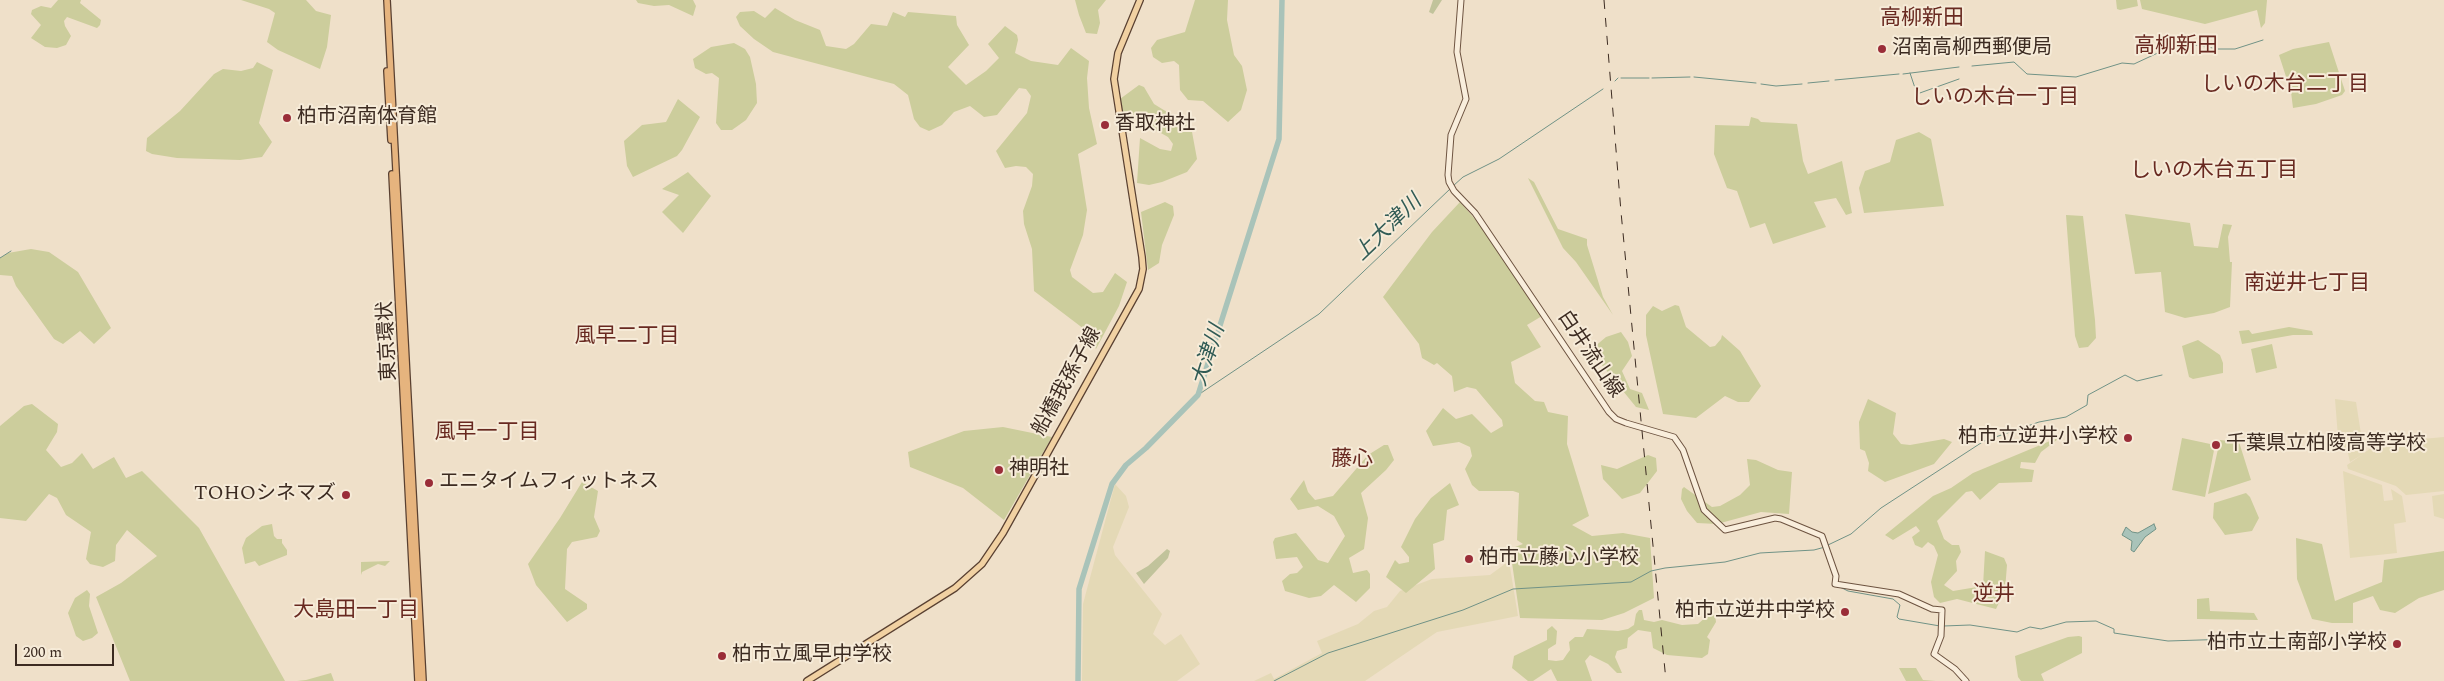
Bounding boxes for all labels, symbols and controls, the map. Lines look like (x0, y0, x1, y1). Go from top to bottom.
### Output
district label: 高柳新田 (1880, 7, 1964, 33)
district label: 高柳新田 (2134, 35, 2218, 61)
place label: 沼南高柳西郵便局 (1892, 37, 2052, 61)
marker: 沼南高柳西郵便局 (1876, 43, 1888, 55)
district label: しいの木台二丁目 (2201, 73, 2369, 99)
district label: しいの木台一丁目 (1911, 86, 2079, 112)
place label: 柏市沼南体育館 (297, 106, 437, 130)
marker: 柏市沼南体育館 (281, 112, 293, 124)
place label: 香取神社 (1115, 113, 1195, 137)
marker: 香取神社 (1099, 119, 1111, 131)
district label: しいの木台五丁目 (2130, 159, 2298, 185)
water label: 上大津川 (1350, 191, 1428, 267)
district label: 南逆井七丁目 (2244, 272, 2370, 298)
street label: 東京環状 (375, 300, 403, 382)
street label: 白井流山線 (1551, 307, 1627, 403)
water label: 大津川 (1188, 322, 1232, 390)
street label: 船橋我孫子線 (1028, 324, 1108, 440)
district label: 風早二丁目 (575, 325, 679, 351)
district label: 風早一丁目 (435, 421, 539, 447)
place label: 柏市立逆井小学校 (1958, 426, 2118, 450)
marker: 柏市立逆井小学校 (2122, 432, 2134, 444)
place label: 千葉県立柏陵高等学校 (2226, 433, 2426, 457)
marker: 千葉県立柏陵高等学校 (2210, 439, 2222, 451)
district label: 藤心 (1331, 448, 1373, 474)
place label: 神明社 (1009, 458, 1069, 482)
marker: 神明社 (993, 464, 1005, 476)
place label: エニタイムフィットネス (439, 471, 659, 495)
marker: エニタイムフィットネス (423, 477, 435, 489)
place label: TOHOシネマズ (194, 483, 336, 507)
marker: TOHOシネマズ (340, 489, 352, 501)
place label: 柏市立藤心小学校 (1479, 547, 1639, 571)
marker: 柏市立藤心小学校 (1463, 553, 1475, 565)
district label: 逆井 (1973, 583, 2015, 609)
district label: 大島田一丁目 (293, 599, 419, 625)
place label: 柏市立逆井中学校 (1675, 600, 1835, 624)
marker: 柏市立逆井中学校 (1839, 606, 1851, 618)
place label: 柏市立土南部小学校 (2207, 632, 2387, 656)
scale bar (18, 634, 116, 666)
marker: 柏市立土南部小学校 (2391, 638, 2403, 650)
text: 200 m (23, 641, 62, 664)
place label: 柏市立風早中学校 (732, 644, 892, 668)
marker: 柏市立風早中学校 (716, 650, 728, 662)

